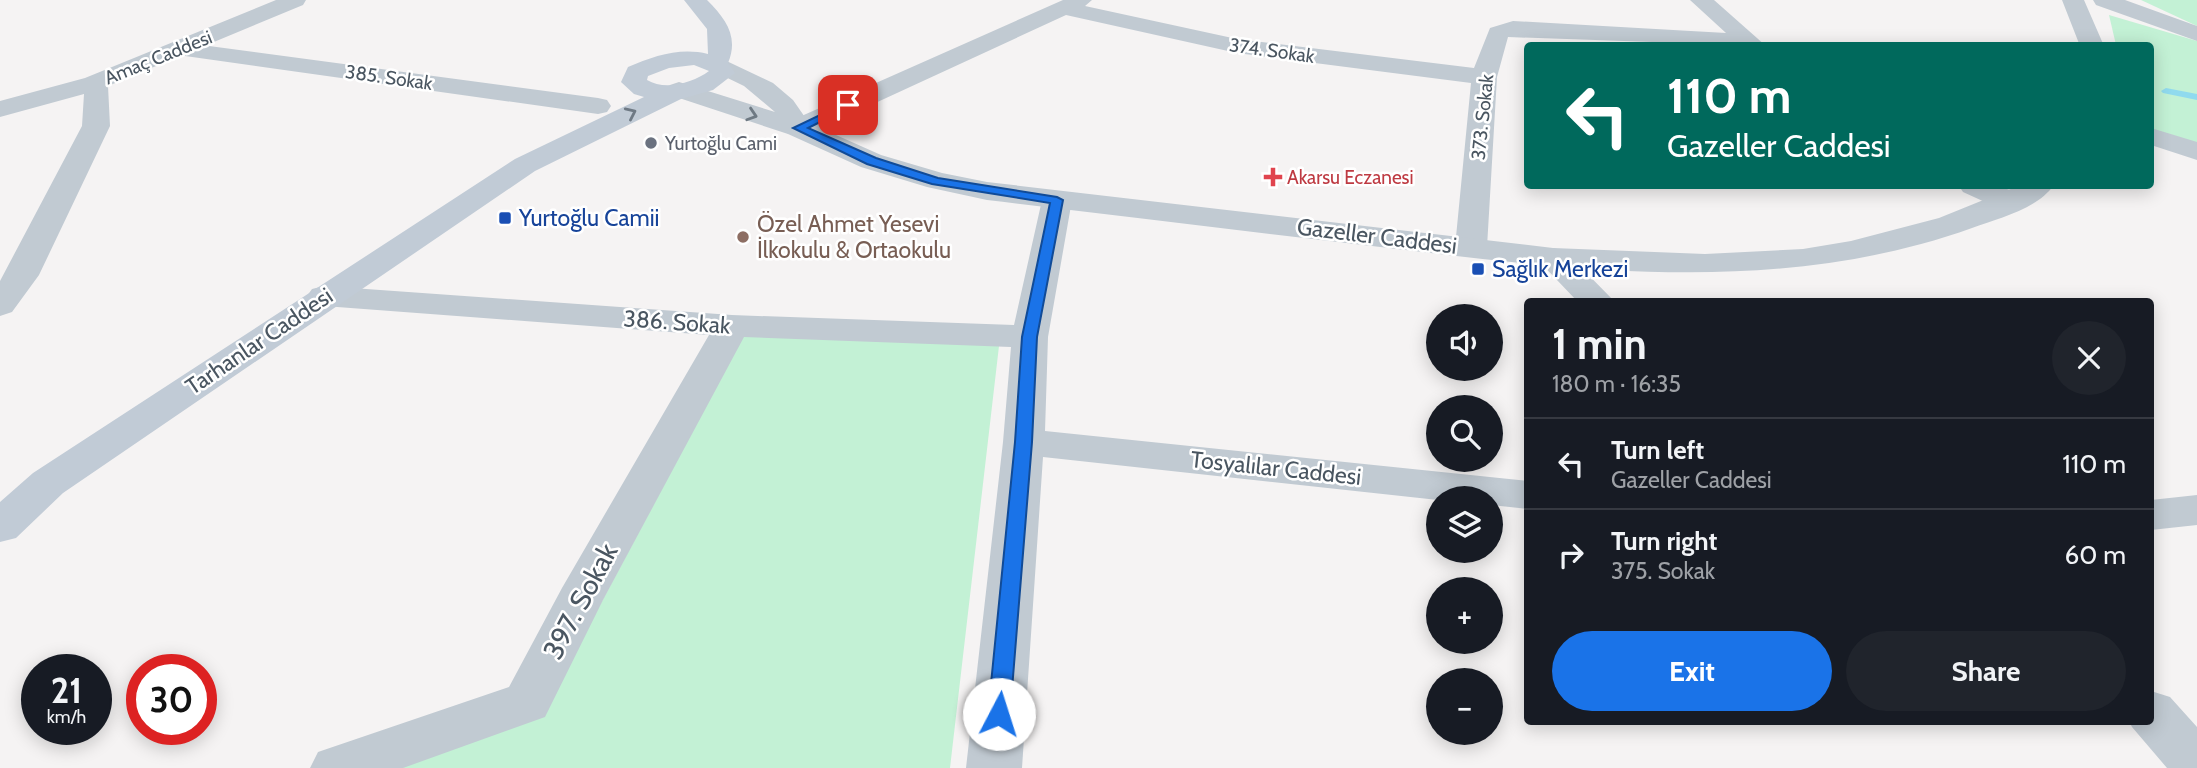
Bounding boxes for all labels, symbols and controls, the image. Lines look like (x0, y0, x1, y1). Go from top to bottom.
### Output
street label: Amaç Caddesi (101, 25, 215, 89)
street label: 374. Sokak (1228, 33, 1316, 68)
street label: 385. Sokak (344, 60, 435, 95)
text: 110 m (1667, 66, 1791, 125)
icon: left (1552, 70, 1643, 161)
street label: 373. Sokak (1467, 73, 1498, 161)
pin (818, 75, 878, 135)
icon: arrive (829, 86, 867, 124)
one-way arrow (623, 107, 636, 121)
one-way arrow (745, 107, 757, 122)
text: Gazeller Caddesi (1667, 126, 1891, 165)
place label: Yurtoğlu Cami (664, 132, 777, 155)
marker: Yurtoğlu Cami (643, 135, 659, 151)
place label: Akarsu Eczanesi (1287, 166, 1414, 189)
marker: Akarsu Eczanesi (1265, 169, 1281, 185)
place label: Yurtoğlu Camii (518, 204, 659, 232)
marker: Yurtoğlu Camii (497, 210, 513, 226)
place label: Özel Ahmet Yesevi İlkokulu & Ortaokulu (757, 210, 951, 264)
street label: Gazeller Caddesi (1296, 212, 1458, 260)
marker: Özel Ahmet Yesevi İlkokulu & Ortaokulu (735, 229, 751, 245)
place label: Sağlık Merkezi (1492, 255, 1628, 283)
marker: Sağlık Merkezi (1470, 261, 1486, 277)
street label: Tarhanlar Caddesi (180, 281, 338, 401)
street label: 386. Sokak (623, 304, 732, 340)
map controls (1426, 304, 1503, 745)
button: sound (1426, 304, 1503, 381)
text: 1 min (1552, 318, 1647, 370)
button: close (2052, 321, 2126, 395)
text: 180 m · 16:35 (1552, 370, 1681, 398)
button: search (1426, 395, 1503, 472)
text: Turn left (1611, 434, 1704, 466)
street label: Tosyalılar Caddesi (1189, 445, 1363, 491)
icon: left (1552, 445, 1590, 483)
text: 110 m (2062, 448, 2126, 480)
text: Gazeller Caddesi (1611, 466, 1772, 494)
button: layers (1426, 486, 1503, 563)
text: Turn right (1611, 525, 1717, 557)
icon: right (1552, 536, 1590, 574)
street label: 397. Sokak (535, 537, 625, 665)
text: 60 m (2064, 539, 2126, 571)
text: 375. Sokak (1611, 557, 1715, 585)
button: + (1426, 577, 1503, 654)
button: Exit (1552, 631, 1832, 711)
button: Share (1846, 631, 2126, 711)
speed limit sign: 30 (126, 654, 217, 745)
button: − (1426, 668, 1503, 745)
text: 21 (51, 669, 82, 712)
position arrow (962, 677, 1036, 751)
text: km/h (47, 706, 86, 728)

